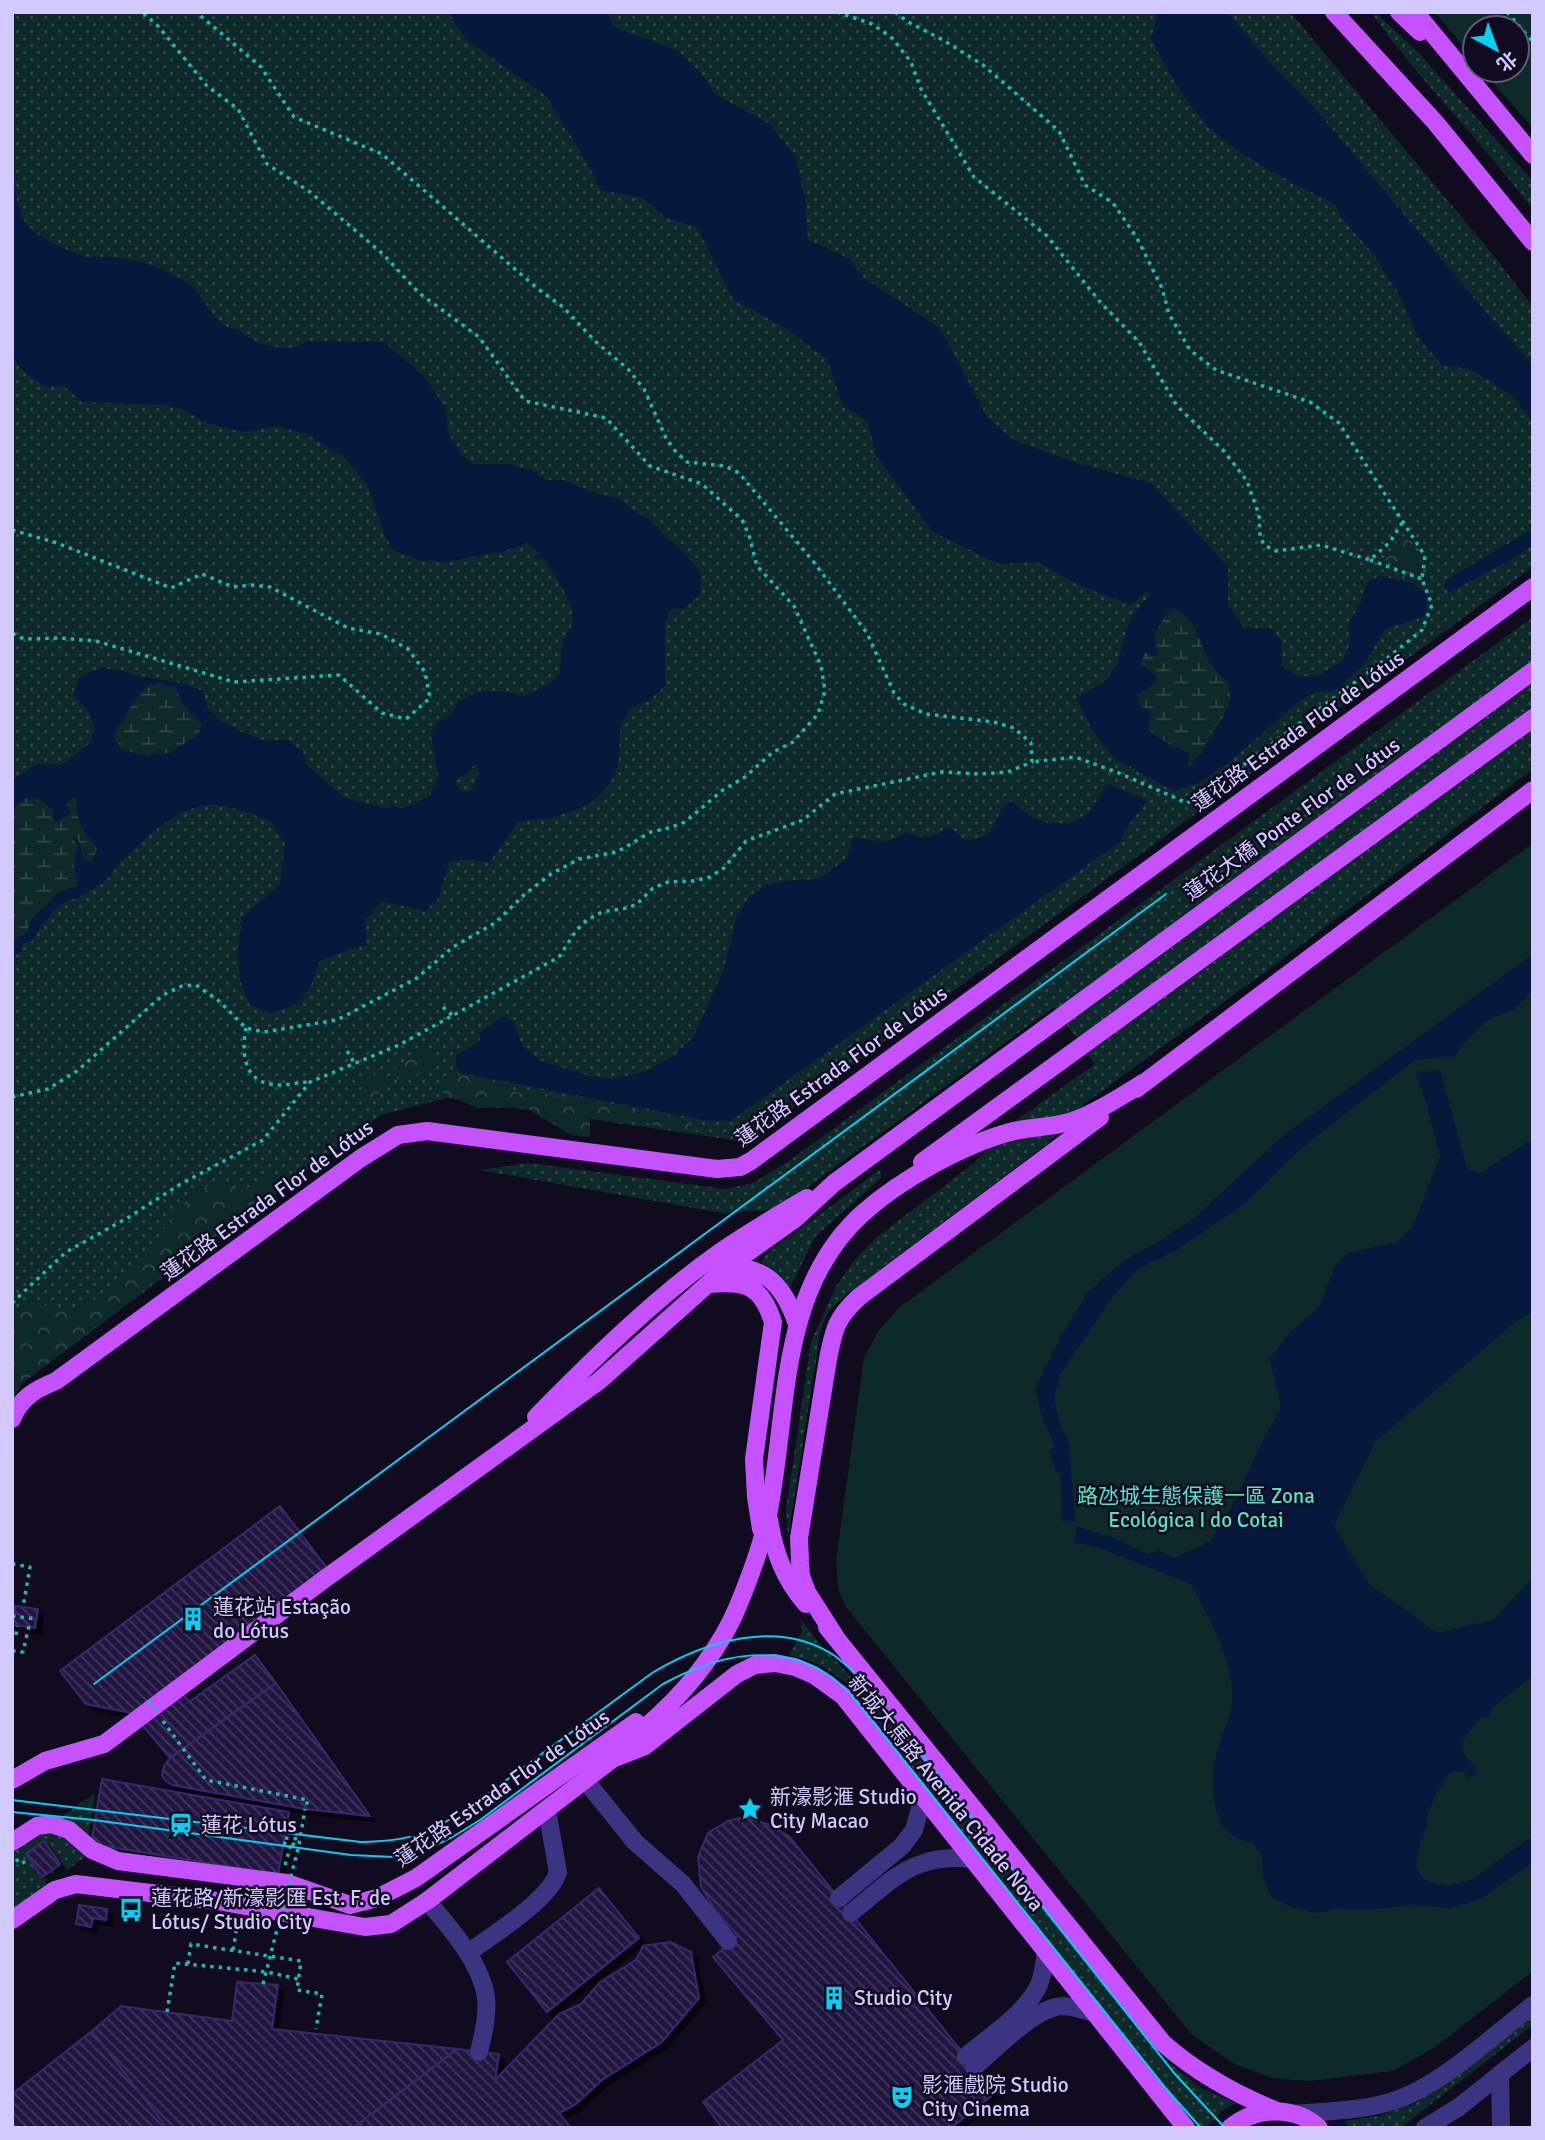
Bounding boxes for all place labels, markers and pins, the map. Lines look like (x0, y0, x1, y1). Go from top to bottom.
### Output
place label: 蓮花站 Estação do Lótus (213, 1594, 351, 1644)
building icon: 蓮花站 Estação do Lótus (179, 1605, 207, 1633)
place label: 新濠影滙 Studio City Macao (770, 1784, 917, 1834)
place icon: 新濠影滙 Studio City Macao (736, 1795, 764, 1823)
station icon: 蓮花 Lótus (167, 1811, 195, 1839)
place label: 蓮花 Lótus (201, 1812, 297, 1838)
place label: 蓮花路/新濠影匯 Est. F. de Lótus/ Studio City (151, 1885, 391, 1935)
bus stop icon: 蓮花路/新濠影匯 Est. F. de Lótus/ Studio City (117, 1896, 145, 1924)
building icon: Studio City (820, 1984, 848, 2012)
place label: Studio City (854, 1985, 952, 2011)
place label: 影滙戲院 Studio City Cinema (922, 2072, 1069, 2122)
theatre icon: 影滙戲院 Studio City Cinema (888, 2083, 916, 2111)

